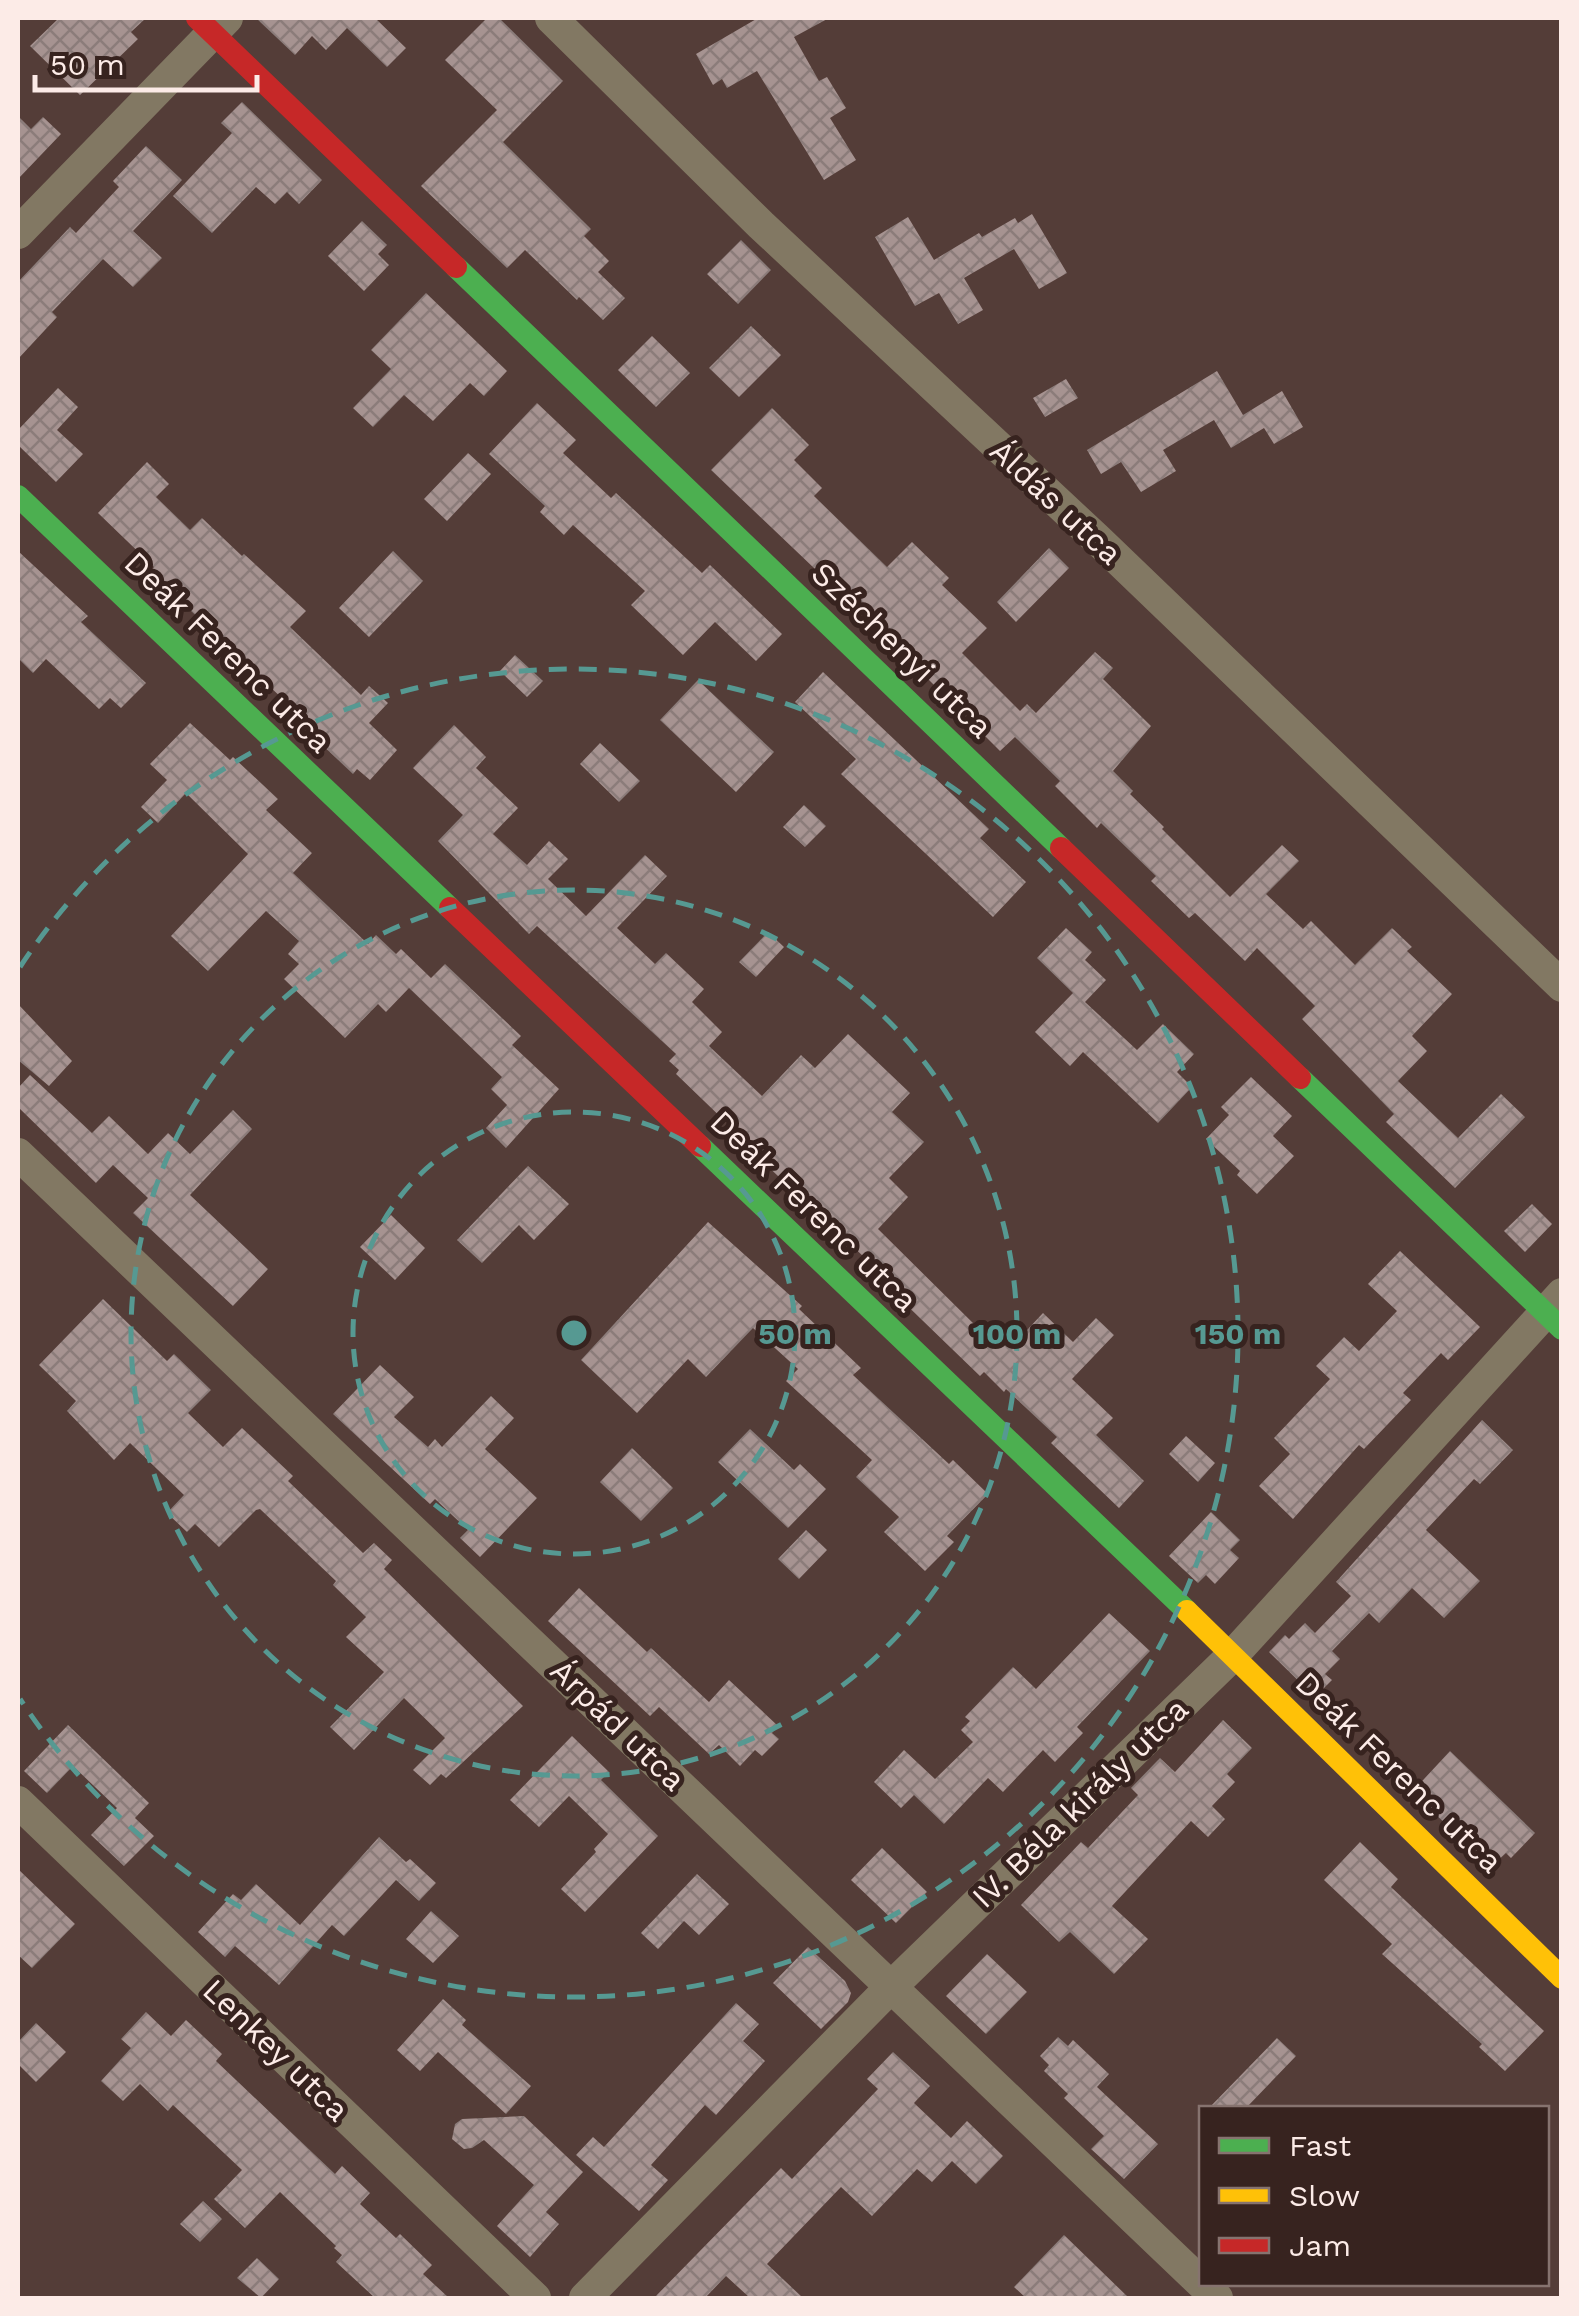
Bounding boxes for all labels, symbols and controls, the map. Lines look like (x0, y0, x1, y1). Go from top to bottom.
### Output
scale bar (35, 30, 258, 92)
text: 50 m (50, 47, 125, 82)
street label: Áldás utca (982, 431, 1130, 573)
street label: Deák Ferenc utca (117, 543, 339, 761)
street label: Széchenyi utca (804, 554, 1000, 746)
street label: Deák Ferenc utca (703, 1102, 925, 1320)
centre of rings (556, 1315, 592, 1351)
text: 50 m (758, 1316, 832, 1351)
text: 100 m (973, 1316, 1061, 1351)
text: 150 m (1195, 1316, 1281, 1351)
street label: Árpád utca (543, 1651, 693, 1799)
street label: Deák Ferenc utca (1288, 1663, 1510, 1881)
street label: IV. Béla király utca (964, 1690, 1196, 1916)
street label: Lenkey utca (195, 1971, 357, 2129)
legend (1199, 2106, 1549, 2286)
text: Fast (1289, 2128, 1352, 2163)
text: Slow (1289, 2178, 1360, 2213)
text: Jam (1289, 2228, 1351, 2263)

